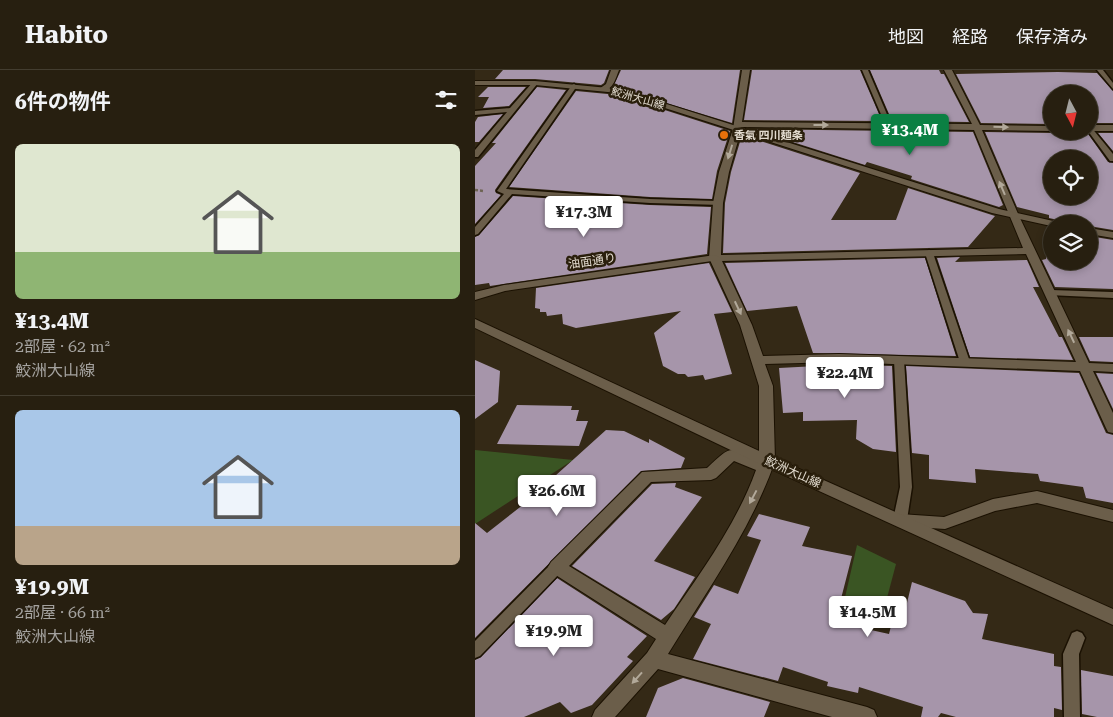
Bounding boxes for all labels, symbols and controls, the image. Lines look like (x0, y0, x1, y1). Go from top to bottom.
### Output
text: Habito (25, 21, 108, 49)
text: 地図 (888, 26, 924, 47)
text: 経路 (952, 26, 988, 47)
text: 保存済み (1016, 26, 1088, 47)
street label: 鮫洲大山線 (610, 85, 666, 112)
north arrow (1043, 85, 1097, 140)
map controls (1043, 85, 1098, 270)
icon: filters (432, 86, 460, 114)
text: 6件の物件 (15, 90, 111, 114)
pin: ¥13.4M (869, 114, 951, 156)
text: ¥13.4M (882, 120, 938, 139)
one-way arrow (813, 122, 829, 130)
one-way arrow (993, 123, 1009, 131)
marker: 香氣 四川麺条 (718, 129, 730, 141)
place label: 香氣 四川麺条 (734, 129, 803, 142)
one-way arrow (725, 145, 733, 160)
button: locate (1043, 150, 1098, 205)
icon: home (193, 177, 283, 267)
one-way arrow (998, 181, 1006, 195)
pin: ¥17.3M (543, 196, 625, 238)
text: ¥17.3M (556, 202, 612, 221)
button: layers (1043, 215, 1098, 270)
street label: 油面通り (567, 251, 617, 271)
one-way arrow (734, 301, 742, 315)
text: ¥13.4M (15, 309, 89, 333)
one-way arrow (1067, 329, 1075, 343)
text: 2部屋 · 62 m² (15, 337, 110, 356)
pin: ¥22.4M (804, 356, 886, 399)
text: 鮫洲大山線 (15, 361, 95, 380)
text: ¥22.4M (817, 363, 873, 382)
icon: home (193, 442, 283, 532)
street label: 鮫洲大山線 (763, 453, 823, 491)
pin: ¥26.6M (516, 474, 598, 517)
text: ¥26.6M (529, 481, 585, 500)
one-way arrow (749, 490, 757, 504)
text: ¥19.9M (15, 575, 89, 599)
pin: ¥14.5M (827, 596, 909, 638)
text: ¥14.5M (840, 602, 896, 621)
text: 2部屋 · 66 m² (15, 603, 110, 622)
pin: ¥19.9M (513, 614, 595, 657)
text: ¥19.9M (526, 621, 582, 640)
text: 鮫洲大山線 (15, 627, 95, 646)
one-way arrow (631, 671, 643, 683)

